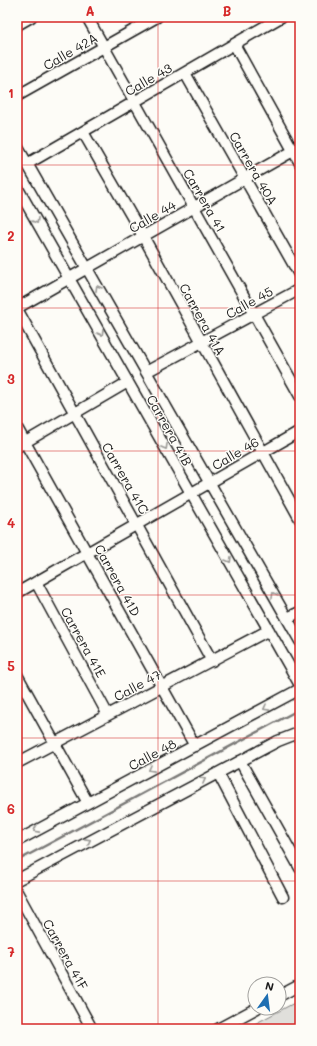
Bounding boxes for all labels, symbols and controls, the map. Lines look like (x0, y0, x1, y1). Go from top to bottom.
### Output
text: A (85, 2, 95, 19)
text: B (223, 2, 232, 19)
street label: Calle 42A (40, 29, 100, 73)
street label: Calle 43 (122, 59, 175, 99)
text: 1 (8, 84, 14, 101)
street label: Carrera 40A (226, 128, 282, 208)
street label: Carrera 41 (180, 165, 230, 235)
street label: Calle 44 (125, 196, 179, 236)
one-way arrow (32, 216, 39, 224)
text: 2 (7, 227, 15, 244)
street label: Carrera 41A (176, 280, 230, 358)
street label: Calle 45 (222, 282, 276, 322)
one-way arrow (95, 285, 103, 292)
one-way arrow (96, 329, 103, 337)
text: 3 (7, 370, 15, 387)
street label: Carrera 41B (143, 391, 197, 469)
street label: Calle 46 (208, 433, 262, 473)
street label: Carrera 41C (99, 439, 153, 517)
one-way arrow (160, 443, 167, 450)
text: 4 (7, 514, 15, 531)
street label: Carrera 41D (91, 541, 145, 619)
one-way arrow (224, 556, 231, 563)
one-way arrow (271, 592, 278, 599)
street label: Carrera 41E (58, 604, 110, 680)
text: 5 (7, 657, 15, 674)
street label: Calle 47 (111, 666, 163, 704)
one-way arrow (262, 703, 270, 710)
street label: Calle 48 (125, 734, 179, 774)
one-way arrow (148, 764, 155, 772)
one-way arrow (199, 778, 206, 785)
text: 6 (7, 800, 15, 817)
one-way arrow (33, 826, 40, 833)
one-way arrow (84, 839, 92, 846)
street label: Carrera 41F (40, 916, 92, 992)
text: 7 (7, 943, 15, 960)
north arrow (247, 976, 287, 1016)
text: N (264, 978, 275, 994)

